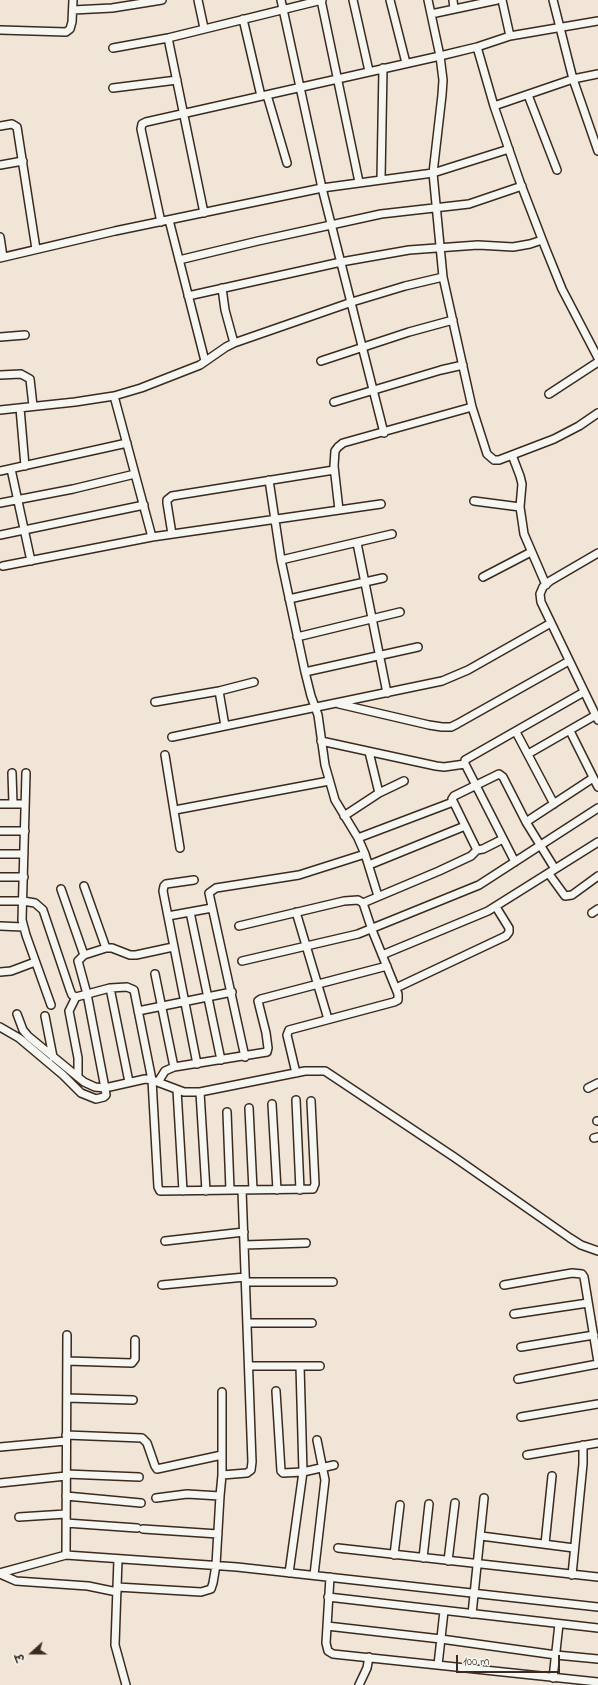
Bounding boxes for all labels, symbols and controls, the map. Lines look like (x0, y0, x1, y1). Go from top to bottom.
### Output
north arrow (12, 1633, 52, 1673)
scale bar (458, 1647, 562, 1673)
text: उ (12, 1651, 30, 1664)
text: 100 m (463, 1653, 490, 1671)

